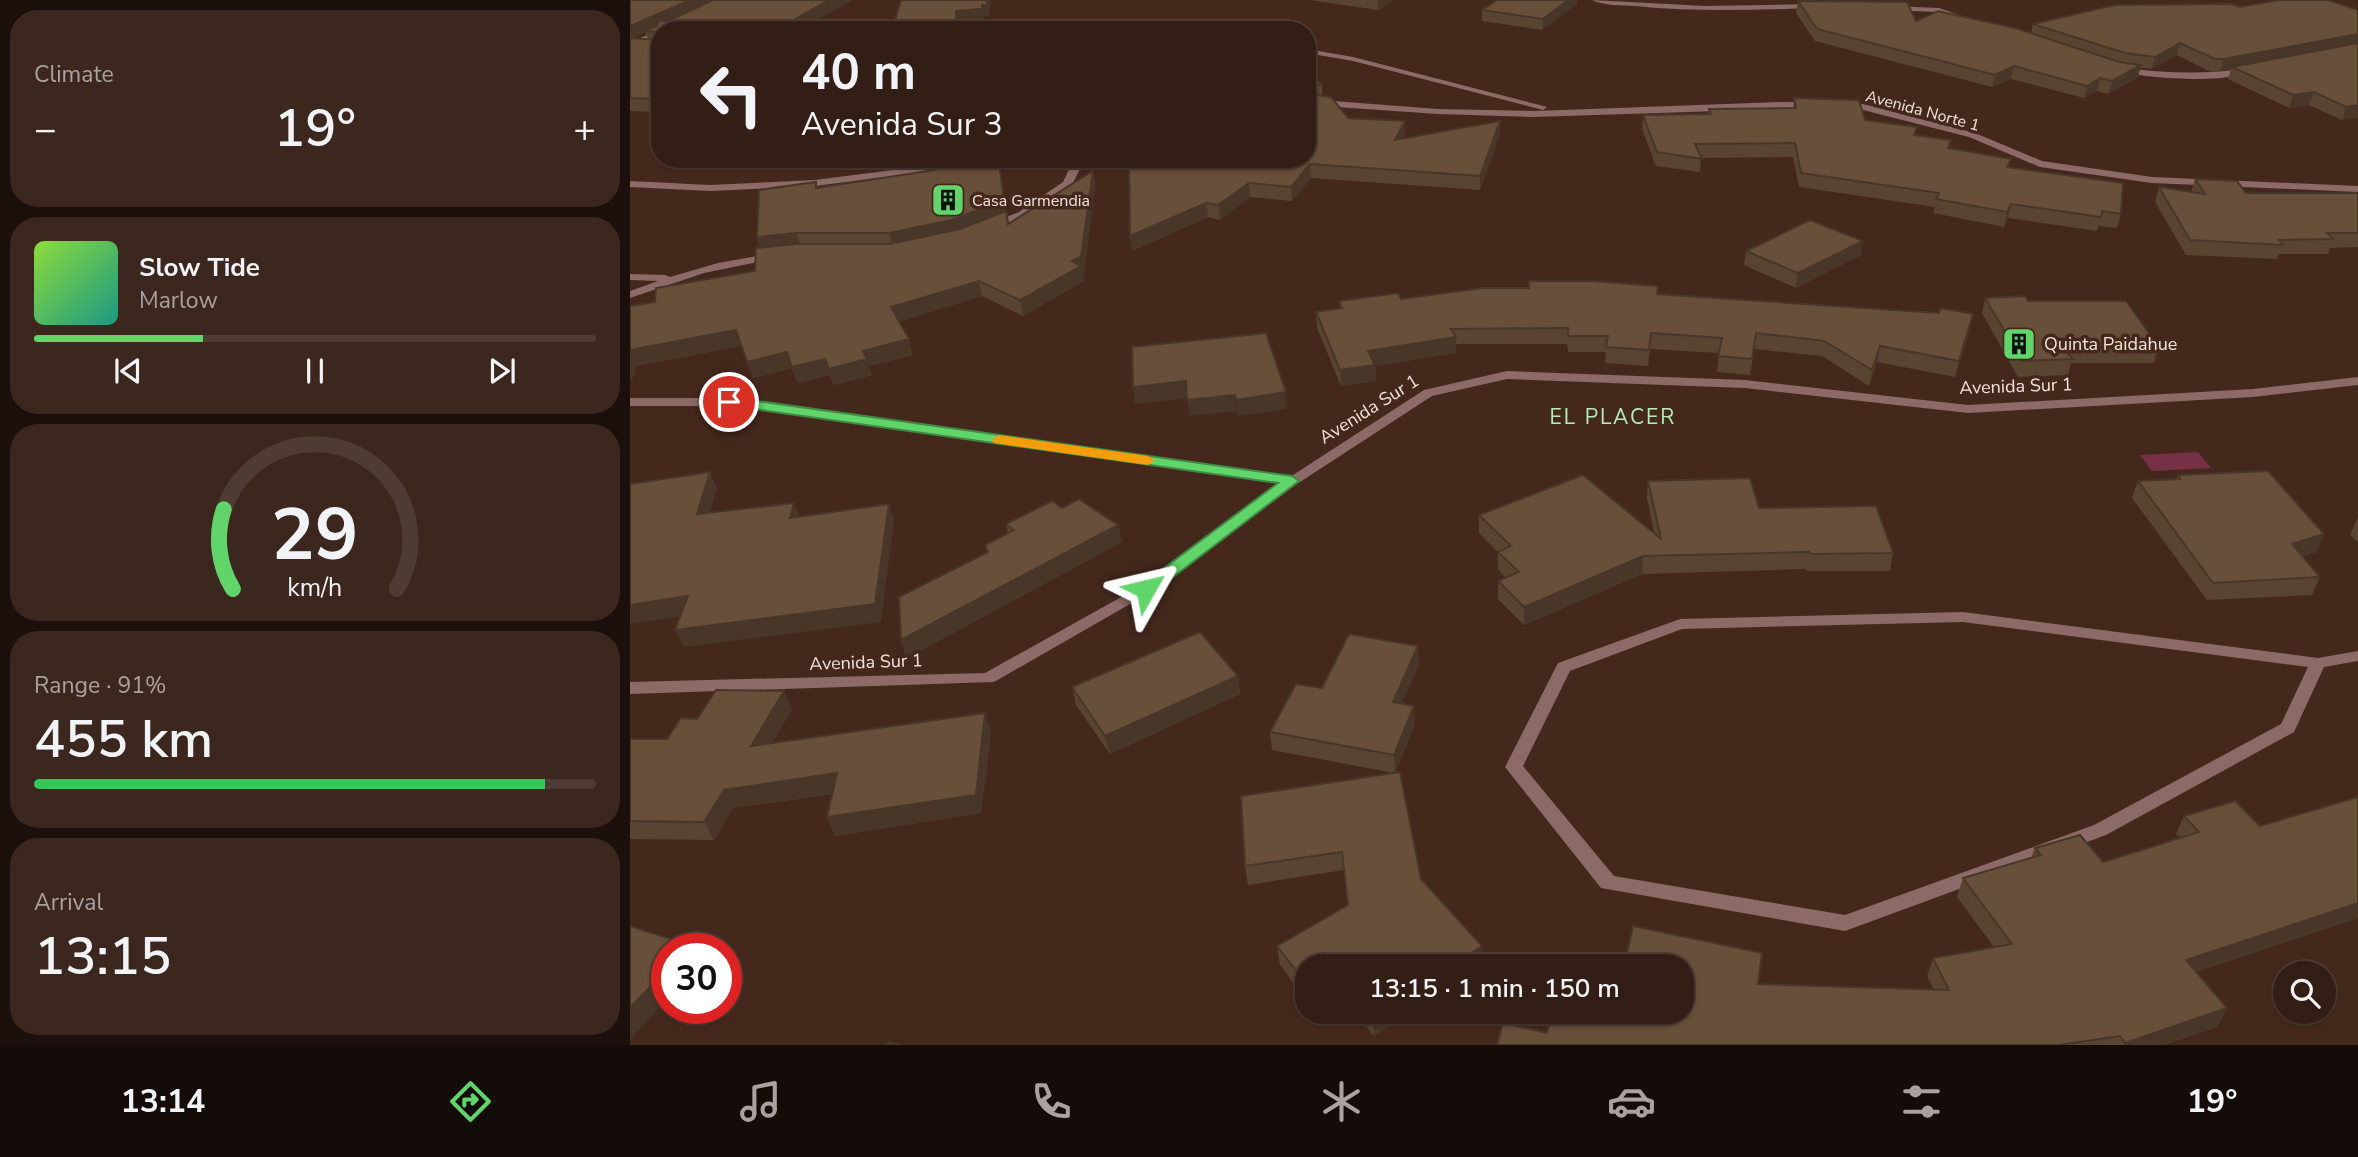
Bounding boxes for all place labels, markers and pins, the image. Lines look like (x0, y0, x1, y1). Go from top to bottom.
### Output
building icon: Casa Garmendia (929, 181, 967, 219)
place label: Casa Garmendia (972, 190, 1090, 212)
building icon: Quinta Paidahue (2000, 325, 2038, 363)
place label: Quinta Paidahue (2044, 332, 2177, 356)
pin (699, 372, 759, 432)

